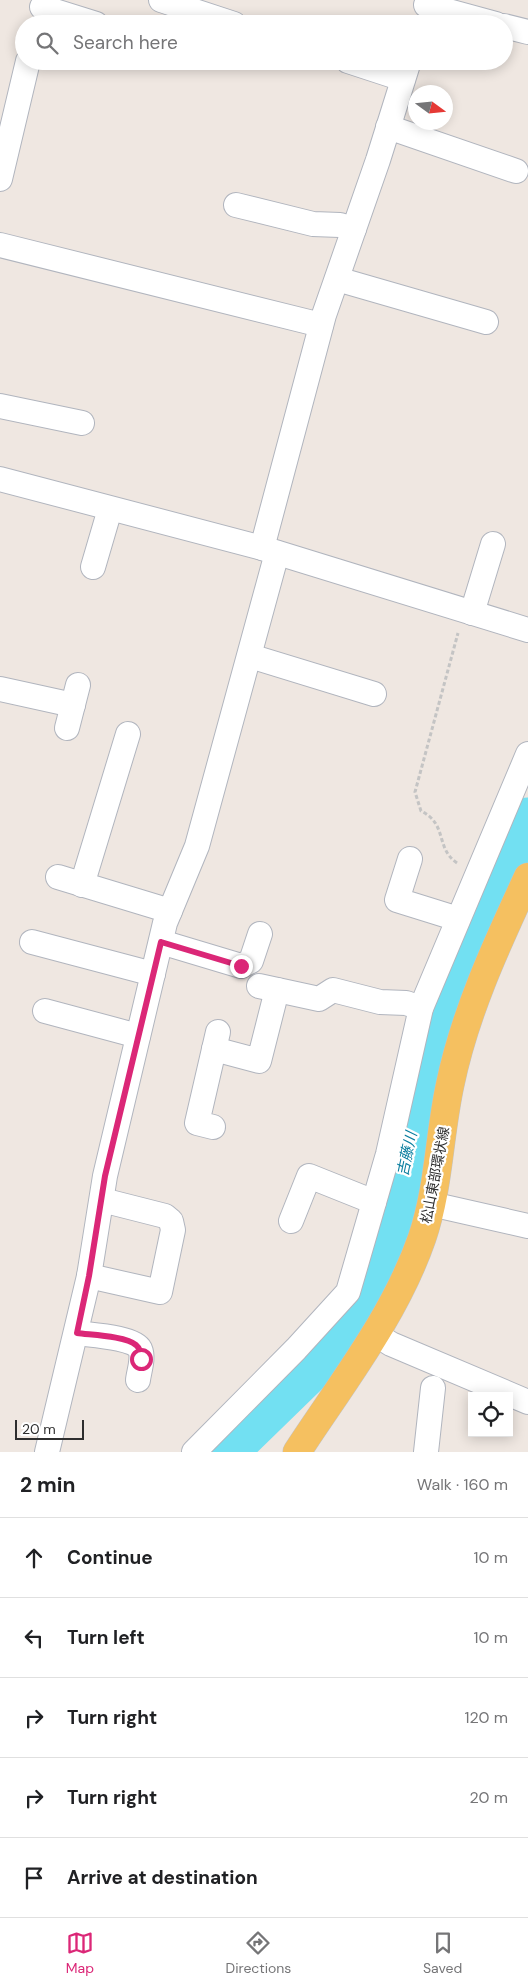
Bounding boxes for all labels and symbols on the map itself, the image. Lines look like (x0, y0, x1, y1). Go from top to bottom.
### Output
north arrow (408, 85, 453, 130)
route end (230, 955, 253, 978)
street label: 松山東部環状線 (417, 1125, 453, 1225)
water label: 吉藤川 (393, 1128, 422, 1178)
route start (130, 1348, 153, 1371)
scale bar (15, 1417, 84, 1440)

